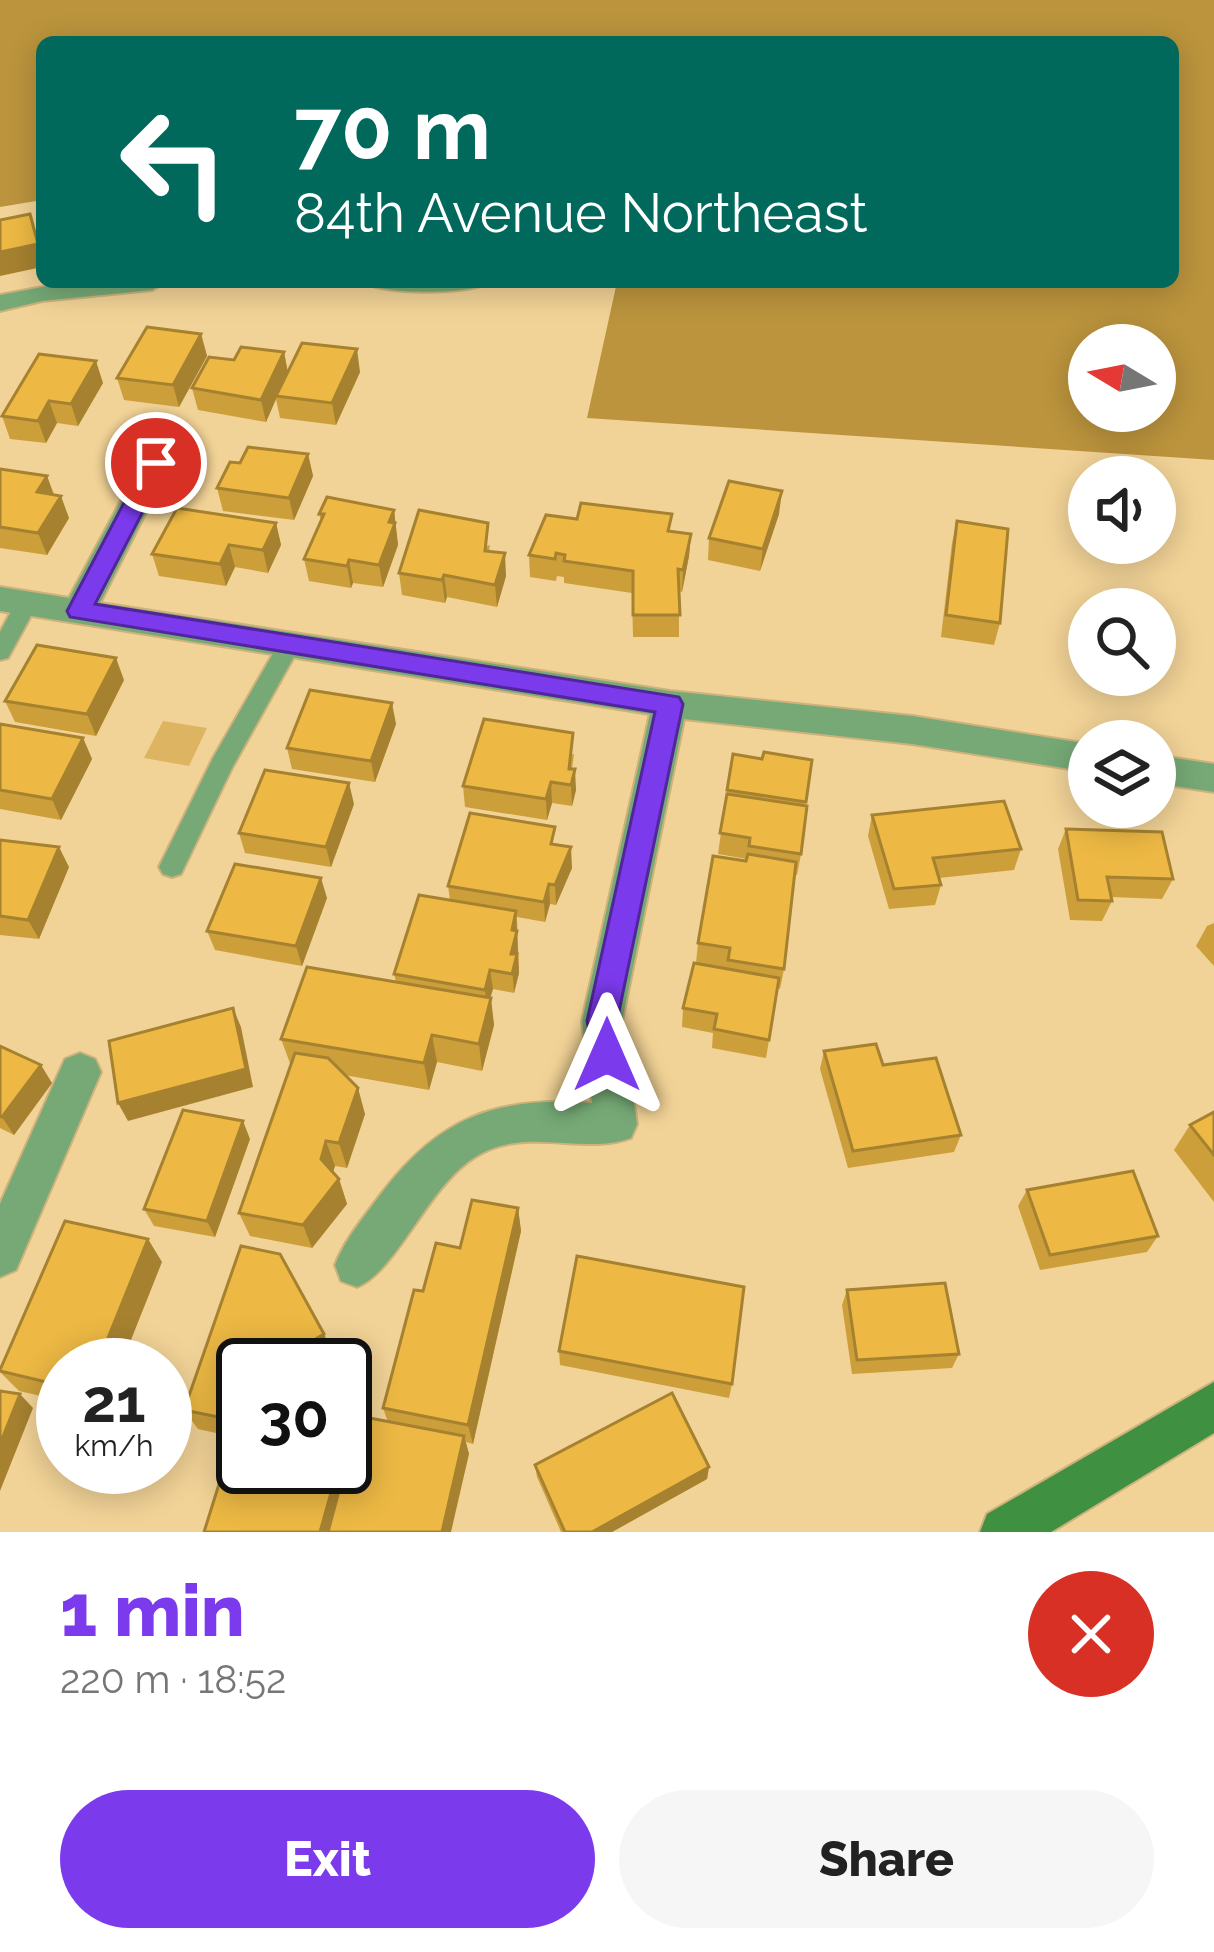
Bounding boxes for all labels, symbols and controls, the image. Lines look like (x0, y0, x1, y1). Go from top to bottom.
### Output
text: 70 m (294, 80, 491, 179)
icon: left (96, 84, 252, 240)
text: 84th Avenue Northeast (294, 181, 868, 245)
north arrow (1068, 324, 1176, 432)
map controls (1068, 324, 1176, 828)
pin (105, 412, 207, 514)
icon: arrive (123, 430, 189, 496)
button: sound (1068, 456, 1176, 564)
button: search (1068, 588, 1176, 696)
button: layers (1068, 720, 1176, 828)
position arrow (544, 992, 670, 1118)
speed limit sign: 30 (216, 1338, 372, 1494)
text: 21 (82, 1366, 146, 1436)
text: km/h (74, 1428, 154, 1463)
text: 1 min (60, 1568, 245, 1653)
button: close (1028, 1571, 1154, 1697)
text: 220 m · 18:52 (60, 1656, 286, 1702)
button: Exit (60, 1790, 595, 1928)
button: Share (619, 1790, 1154, 1928)

